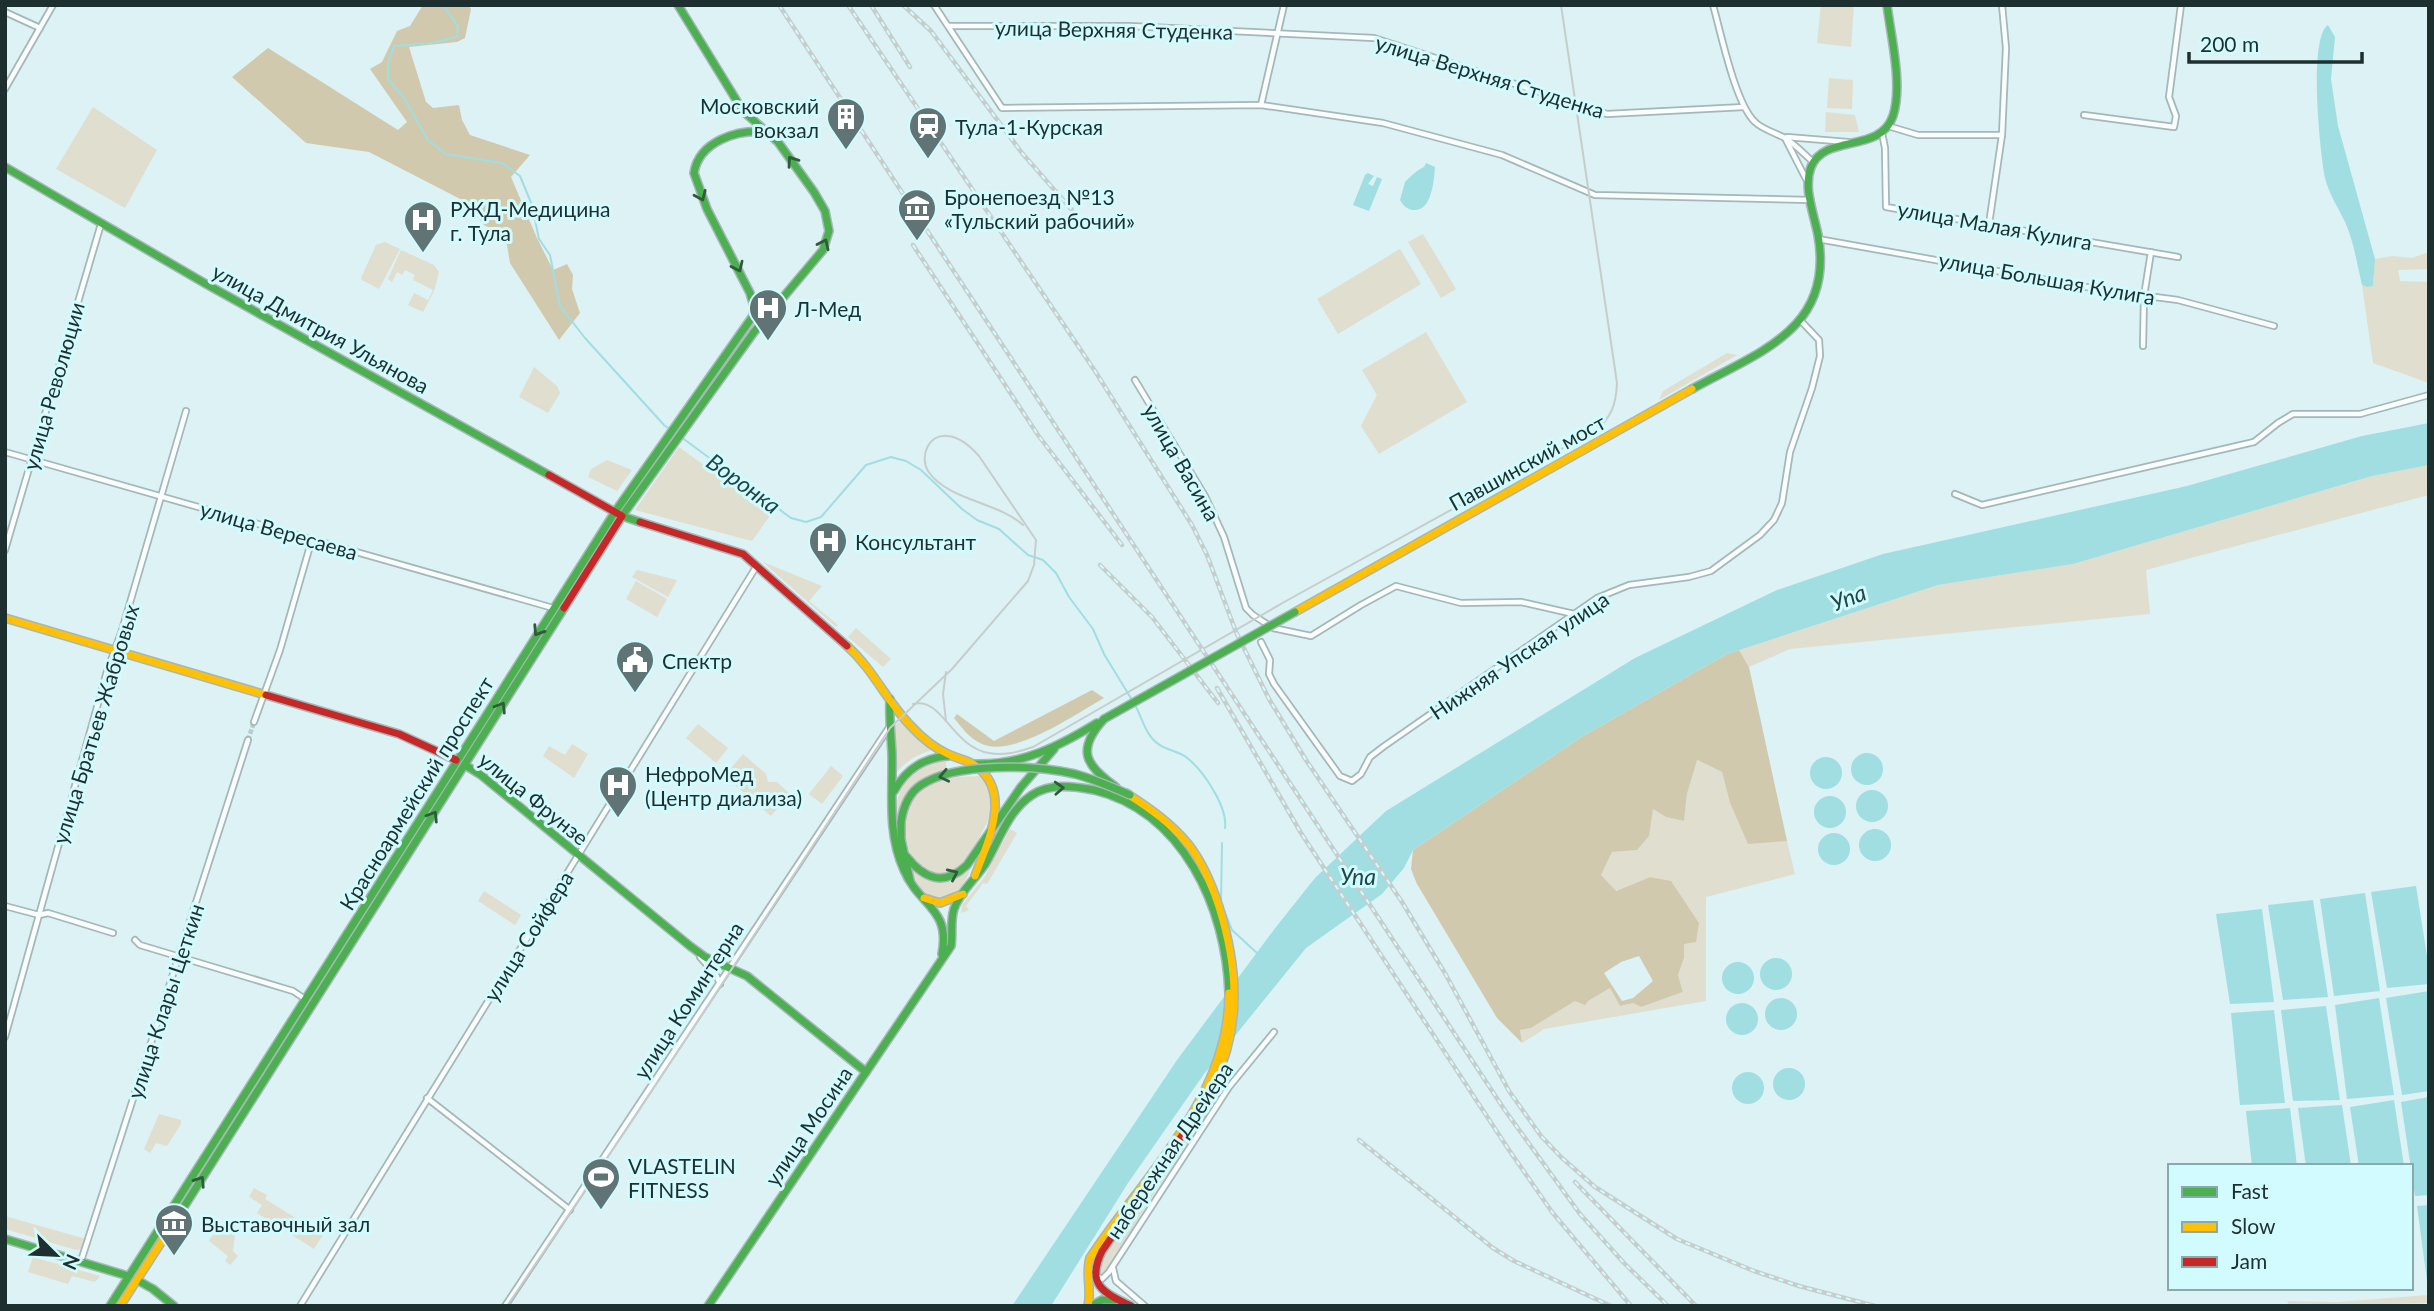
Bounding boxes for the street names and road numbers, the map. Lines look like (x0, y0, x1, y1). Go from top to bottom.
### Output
street label: улица Верхняя Cтуденка (995, 14, 1233, 44)
street label: улица Верхняя Студенка (1373, 29, 1607, 123)
street label: улица Малая Кулига (1896, 196, 2094, 254)
street label: улица Большая Кулига (1937, 247, 2157, 309)
street label: улица Дмитрия Ульянова (208, 258, 434, 398)
street label: улица Революции (17, 299, 89, 473)
street label: улица Васина (1138, 399, 1226, 525)
street label: Павшинский мост (1444, 408, 1610, 515)
street label: улица Вересаева (197, 496, 361, 564)
street label: Нижняя Упская улица (1425, 586, 1613, 724)
street label: улица Братьев Жабровых (47, 601, 144, 847)
street label: Красноармейский проспект (334, 671, 498, 914)
street label: улица Фрунзе (474, 746, 594, 850)
street label: улица Сойфера (478, 866, 578, 1006)
street label: улица Клары Цеткин (122, 900, 208, 1102)
street label: улица Коминтерна (628, 917, 748, 1083)
street label: набережная Дрейера (1101, 1057, 1237, 1243)
street label: улица Мосина (759, 1062, 857, 1190)

